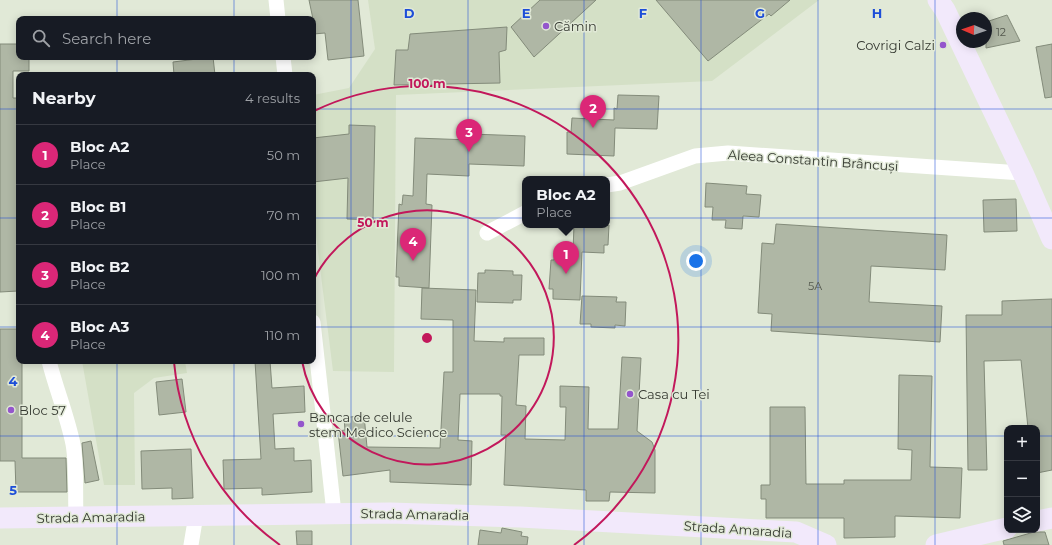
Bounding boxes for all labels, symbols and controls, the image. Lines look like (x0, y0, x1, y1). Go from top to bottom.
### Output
text: D (404, 5, 415, 21)
text: E (522, 5, 531, 21)
text: F (639, 5, 647, 21)
text: G (755, 5, 765, 21)
text: H (872, 5, 882, 21)
north arrow (956, 12, 992, 48)
search box (16, 16, 316, 60)
place label: Cămin (554, 18, 597, 34)
marker: Cămin (541, 21, 551, 31)
house number: 12 (996, 25, 1006, 39)
icon: search (30, 27, 52, 49)
text: Search here (62, 29, 151, 48)
place label: Covrigi Calzi (856, 37, 935, 53)
marker: Covrigi Calzi (938, 40, 948, 50)
text: 100 m (409, 76, 445, 91)
text: Nearby (32, 88, 96, 108)
text: 4 results (245, 90, 300, 106)
pin: 2 (580, 95, 606, 128)
pin: 3 (456, 119, 482, 152)
text: Bloc A2 (70, 137, 129, 156)
street label: Aleea Constantin Brâncuși (727, 146, 899, 176)
text: 1 (42, 147, 48, 163)
text: 50 m (267, 147, 300, 163)
text: Place (70, 156, 106, 172)
popup (522, 176, 610, 228)
text: Bloc A2 (536, 185, 596, 204)
text: Bloc B1 (70, 197, 126, 216)
text: Place (536, 204, 572, 220)
text: 2 (41, 207, 49, 223)
text: 70 m (267, 207, 300, 223)
text: 50 m (357, 215, 389, 230)
text: Place (70, 216, 106, 232)
pin: 4 (400, 228, 426, 261)
pin: 1 (553, 241, 579, 274)
your location (686, 251, 706, 271)
text: Bloc B2 (70, 257, 129, 276)
text: 3 (41, 267, 49, 283)
text: 100 m (261, 267, 300, 283)
text: Place (70, 276, 106, 292)
house number: 5A (808, 279, 822, 293)
text: Bloc A3 (70, 317, 129, 336)
text: 4 (41, 327, 49, 343)
text: 110 m (265, 327, 300, 343)
centre of rings (420, 331, 434, 345)
text: Place (70, 336, 106, 352)
text: 4 (9, 373, 18, 389)
place label: Casa cu Tei (638, 386, 710, 402)
marker: Casa cu Tei (625, 389, 635, 399)
place label: Bloc 57 (19, 402, 66, 418)
marker: Bloc 57 (6, 405, 16, 415)
place label: Banca de celule stem Medico Science (309, 409, 447, 440)
marker: Banca de celule stem Medico Science (296, 419, 306, 429)
map controls (1004, 425, 1040, 533)
button: + (1004, 425, 1040, 461)
button: − (1004, 461, 1040, 497)
text: 5 (9, 482, 17, 498)
button: layers (1004, 497, 1040, 533)
street label: Strada Amaradia (361, 505, 469, 523)
street label: Strada Amaradia (37, 508, 145, 526)
street label: Strada Amaradia (683, 517, 793, 541)

